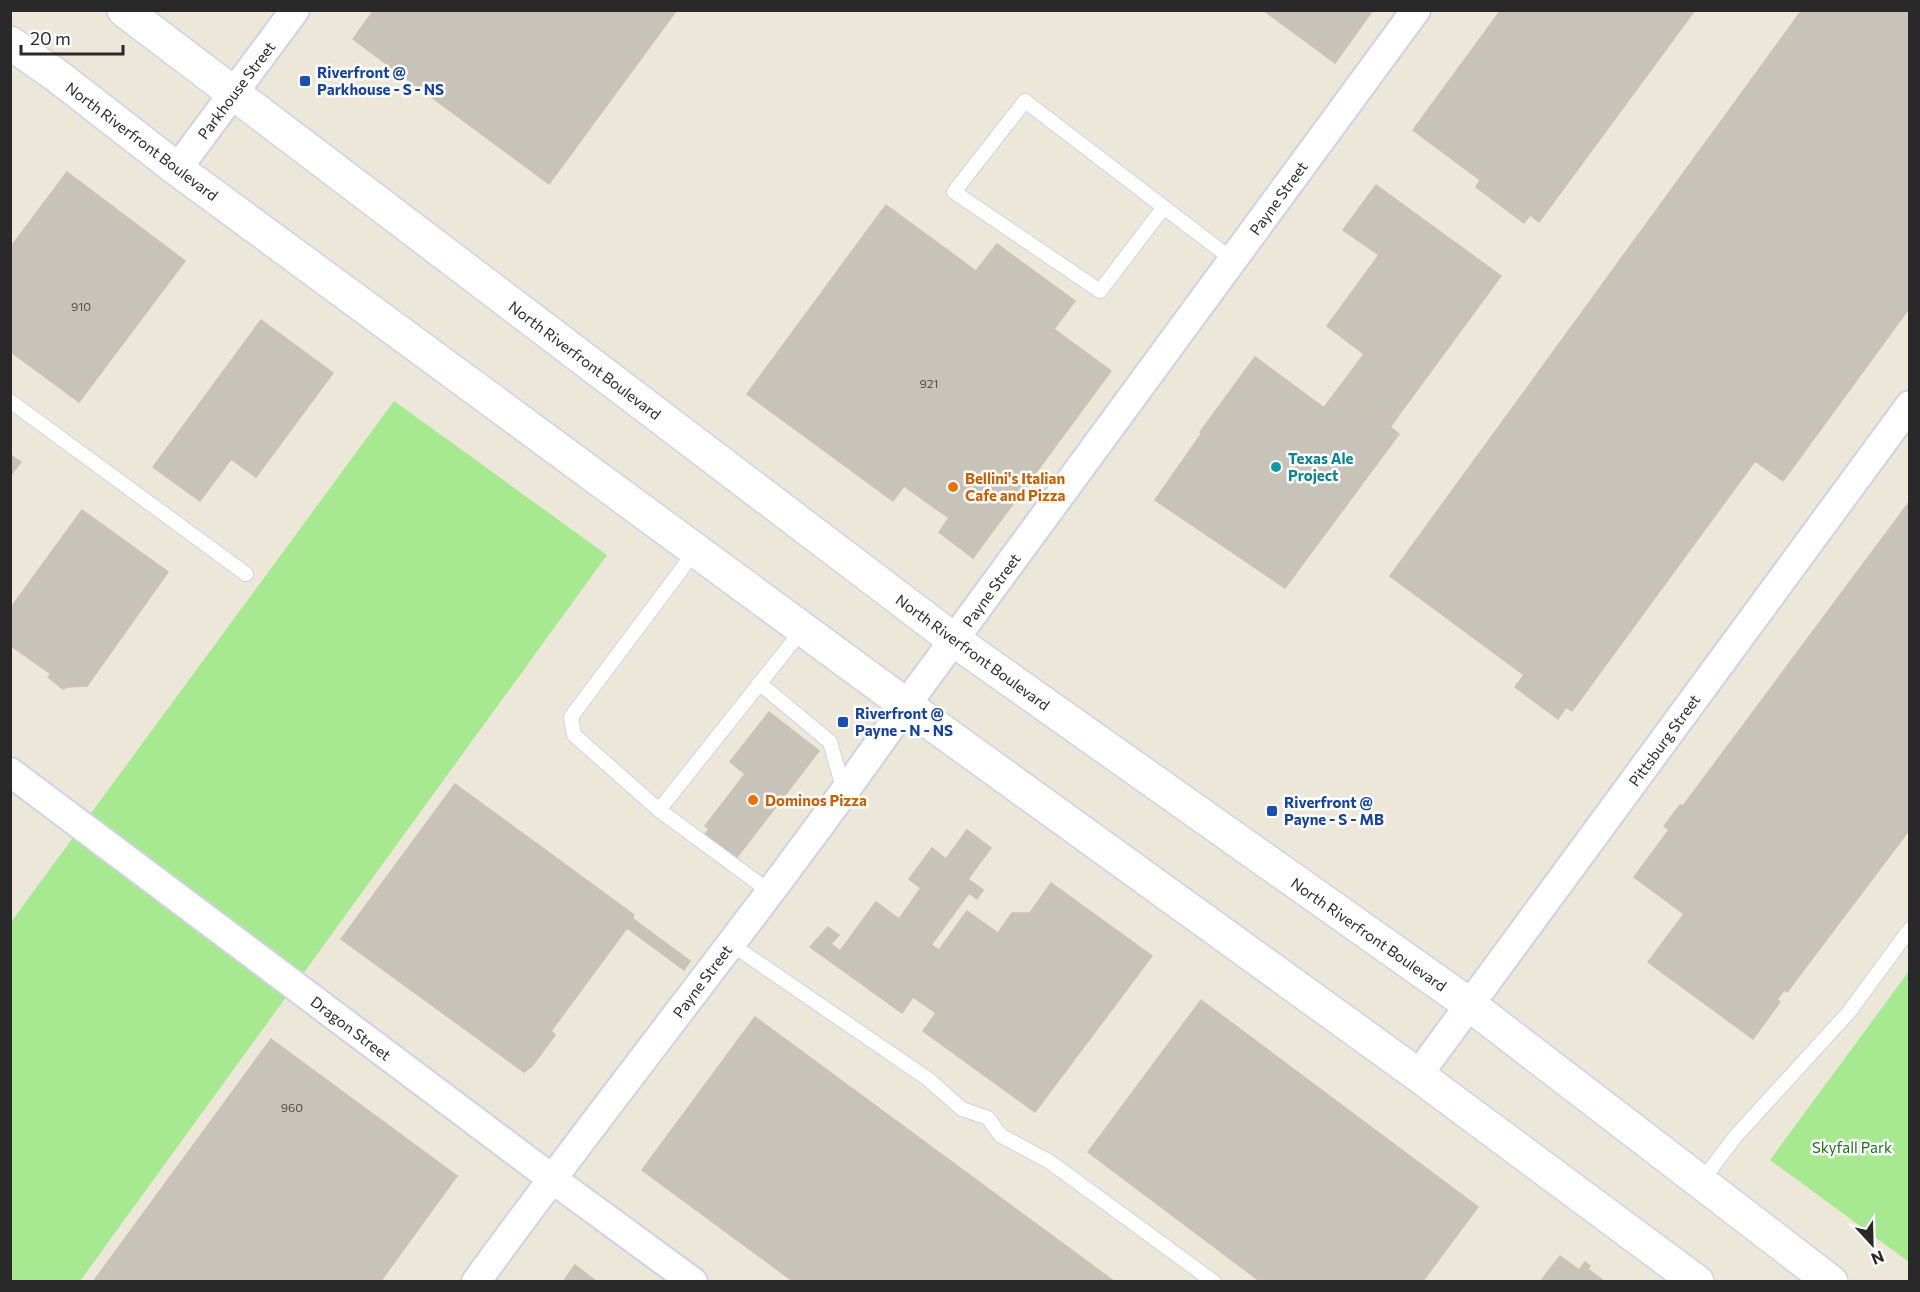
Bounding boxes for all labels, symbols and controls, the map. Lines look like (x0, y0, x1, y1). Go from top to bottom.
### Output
scale bar (21, 18, 123, 56)
text: 20 m (30, 27, 71, 49)
street label: Parkhouse Street (194, 38, 278, 142)
place label: Riverfront @ Parkhouse - S - NS (317, 63, 444, 98)
marker: Riverfront @ Parkhouse - S - NS (298, 74, 312, 88)
street label: North Riverfront Boulevard (62, 78, 222, 204)
street label: Payne Street (1245, 158, 1311, 238)
street label: North Riverfront Boulevard (505, 297, 665, 423)
house number: 910 (71, 299, 91, 313)
house number: 921 (919, 376, 939, 390)
place label: Texas Ale Project (1288, 449, 1354, 484)
marker: Texas Ale Project (1269, 460, 1283, 474)
place label: Bellini's Italian Cafe and Pizza (965, 469, 1065, 504)
marker: Bellini's Italian Cafe and Pizza (946, 480, 960, 494)
street label: Payne Street (958, 550, 1024, 630)
street label: North Riverfront Boulevard (893, 590, 1053, 714)
street label: Pittsburg Street (1625, 691, 1703, 789)
place label: Riverfront @ Payne - N - NS (855, 704, 953, 739)
marker: Riverfront @ Payne - N - NS (836, 715, 850, 729)
place label: Dominos Pizza (765, 791, 867, 809)
marker: Dominos Pizza (746, 793, 760, 807)
place label: Riverfront @ Payne - S - MB (1284, 793, 1384, 828)
marker: Riverfront @ Payne - S - MB (1265, 804, 1279, 818)
street label: North Riverfront Boulevard (1288, 873, 1450, 995)
street label: Payne Street (669, 941, 735, 1021)
street label: Dragon Street (307, 992, 395, 1064)
house number: 960 (281, 1100, 303, 1114)
park label: Skyfall Park (1812, 1138, 1892, 1156)
north arrow (1842, 1214, 1902, 1274)
text: N (1869, 1247, 1887, 1269)

